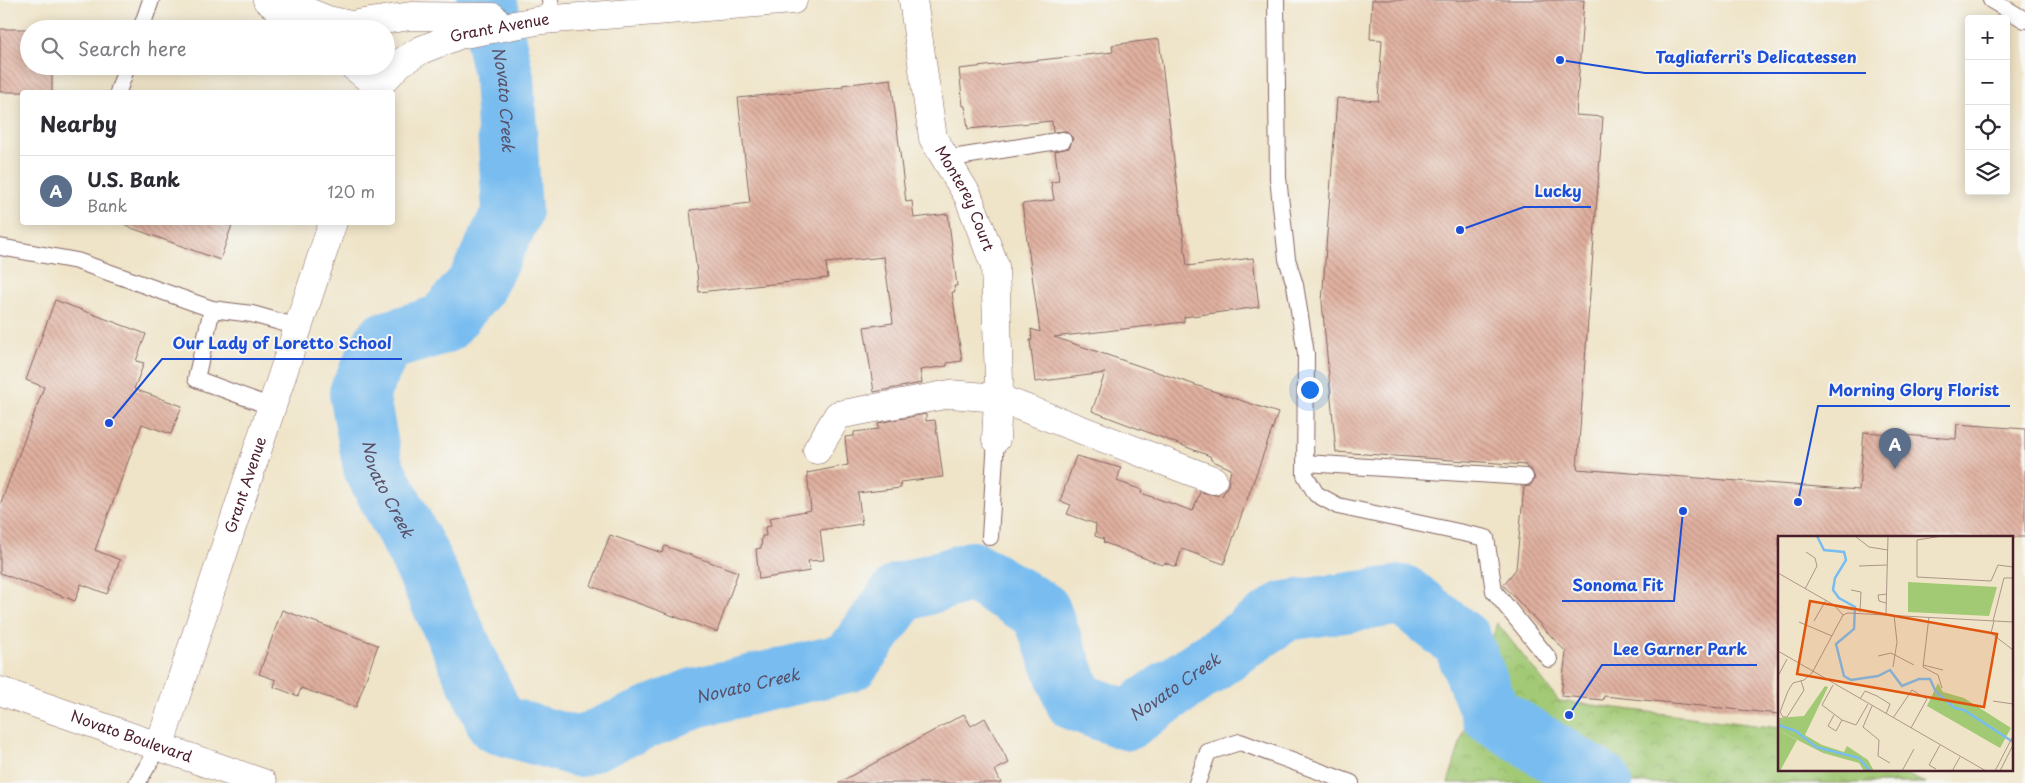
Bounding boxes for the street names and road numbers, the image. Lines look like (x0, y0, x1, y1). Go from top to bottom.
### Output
street label: Grant Avenue (446, 6, 550, 48)
street label: Monterey Court (930, 141, 1001, 254)
street label: Grant Avenue (218, 433, 271, 536)
street label: Novato Boulevard (68, 704, 196, 767)

